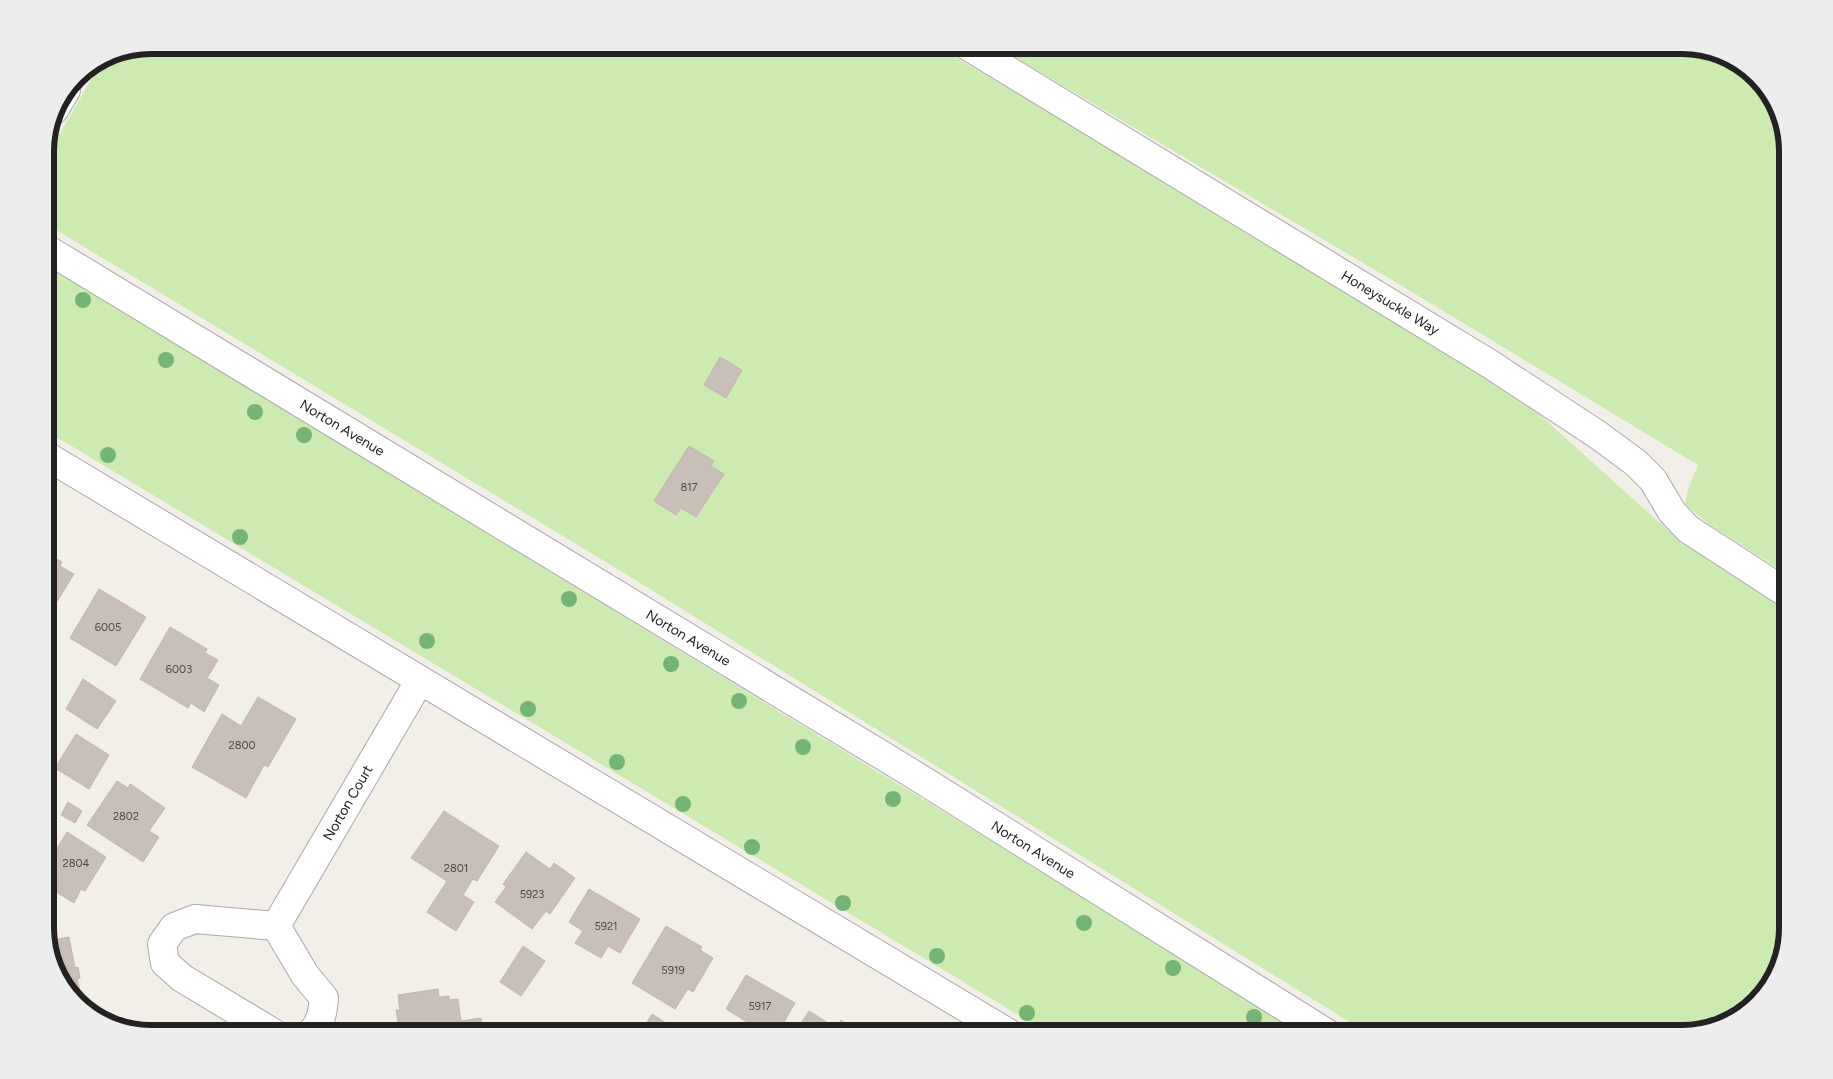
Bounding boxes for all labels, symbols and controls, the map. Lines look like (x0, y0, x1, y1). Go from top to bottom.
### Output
street label: Honeysuckle Way (1338, 267, 1443, 339)
street label: Norton Avenue (297, 396, 388, 460)
house number: 817 (680, 481, 698, 494)
street label: Norton Avenue (643, 606, 734, 670)
house number: 6005 (95, 621, 121, 634)
house number: 6003 (166, 663, 192, 676)
house number: 2800 (228, 739, 256, 752)
street label: Norton Court (320, 762, 376, 844)
house number: 2802 (113, 810, 139, 823)
street label: Norton Avenue (988, 817, 1078, 883)
house number: 2804 (63, 857, 90, 870)
house number: 2801 (444, 862, 468, 875)
house number: 5923 (520, 888, 544, 901)
house number: 5921 (594, 920, 618, 933)
house number: 5919 (661, 964, 685, 977)
house number: 5917 (748, 1000, 772, 1013)

